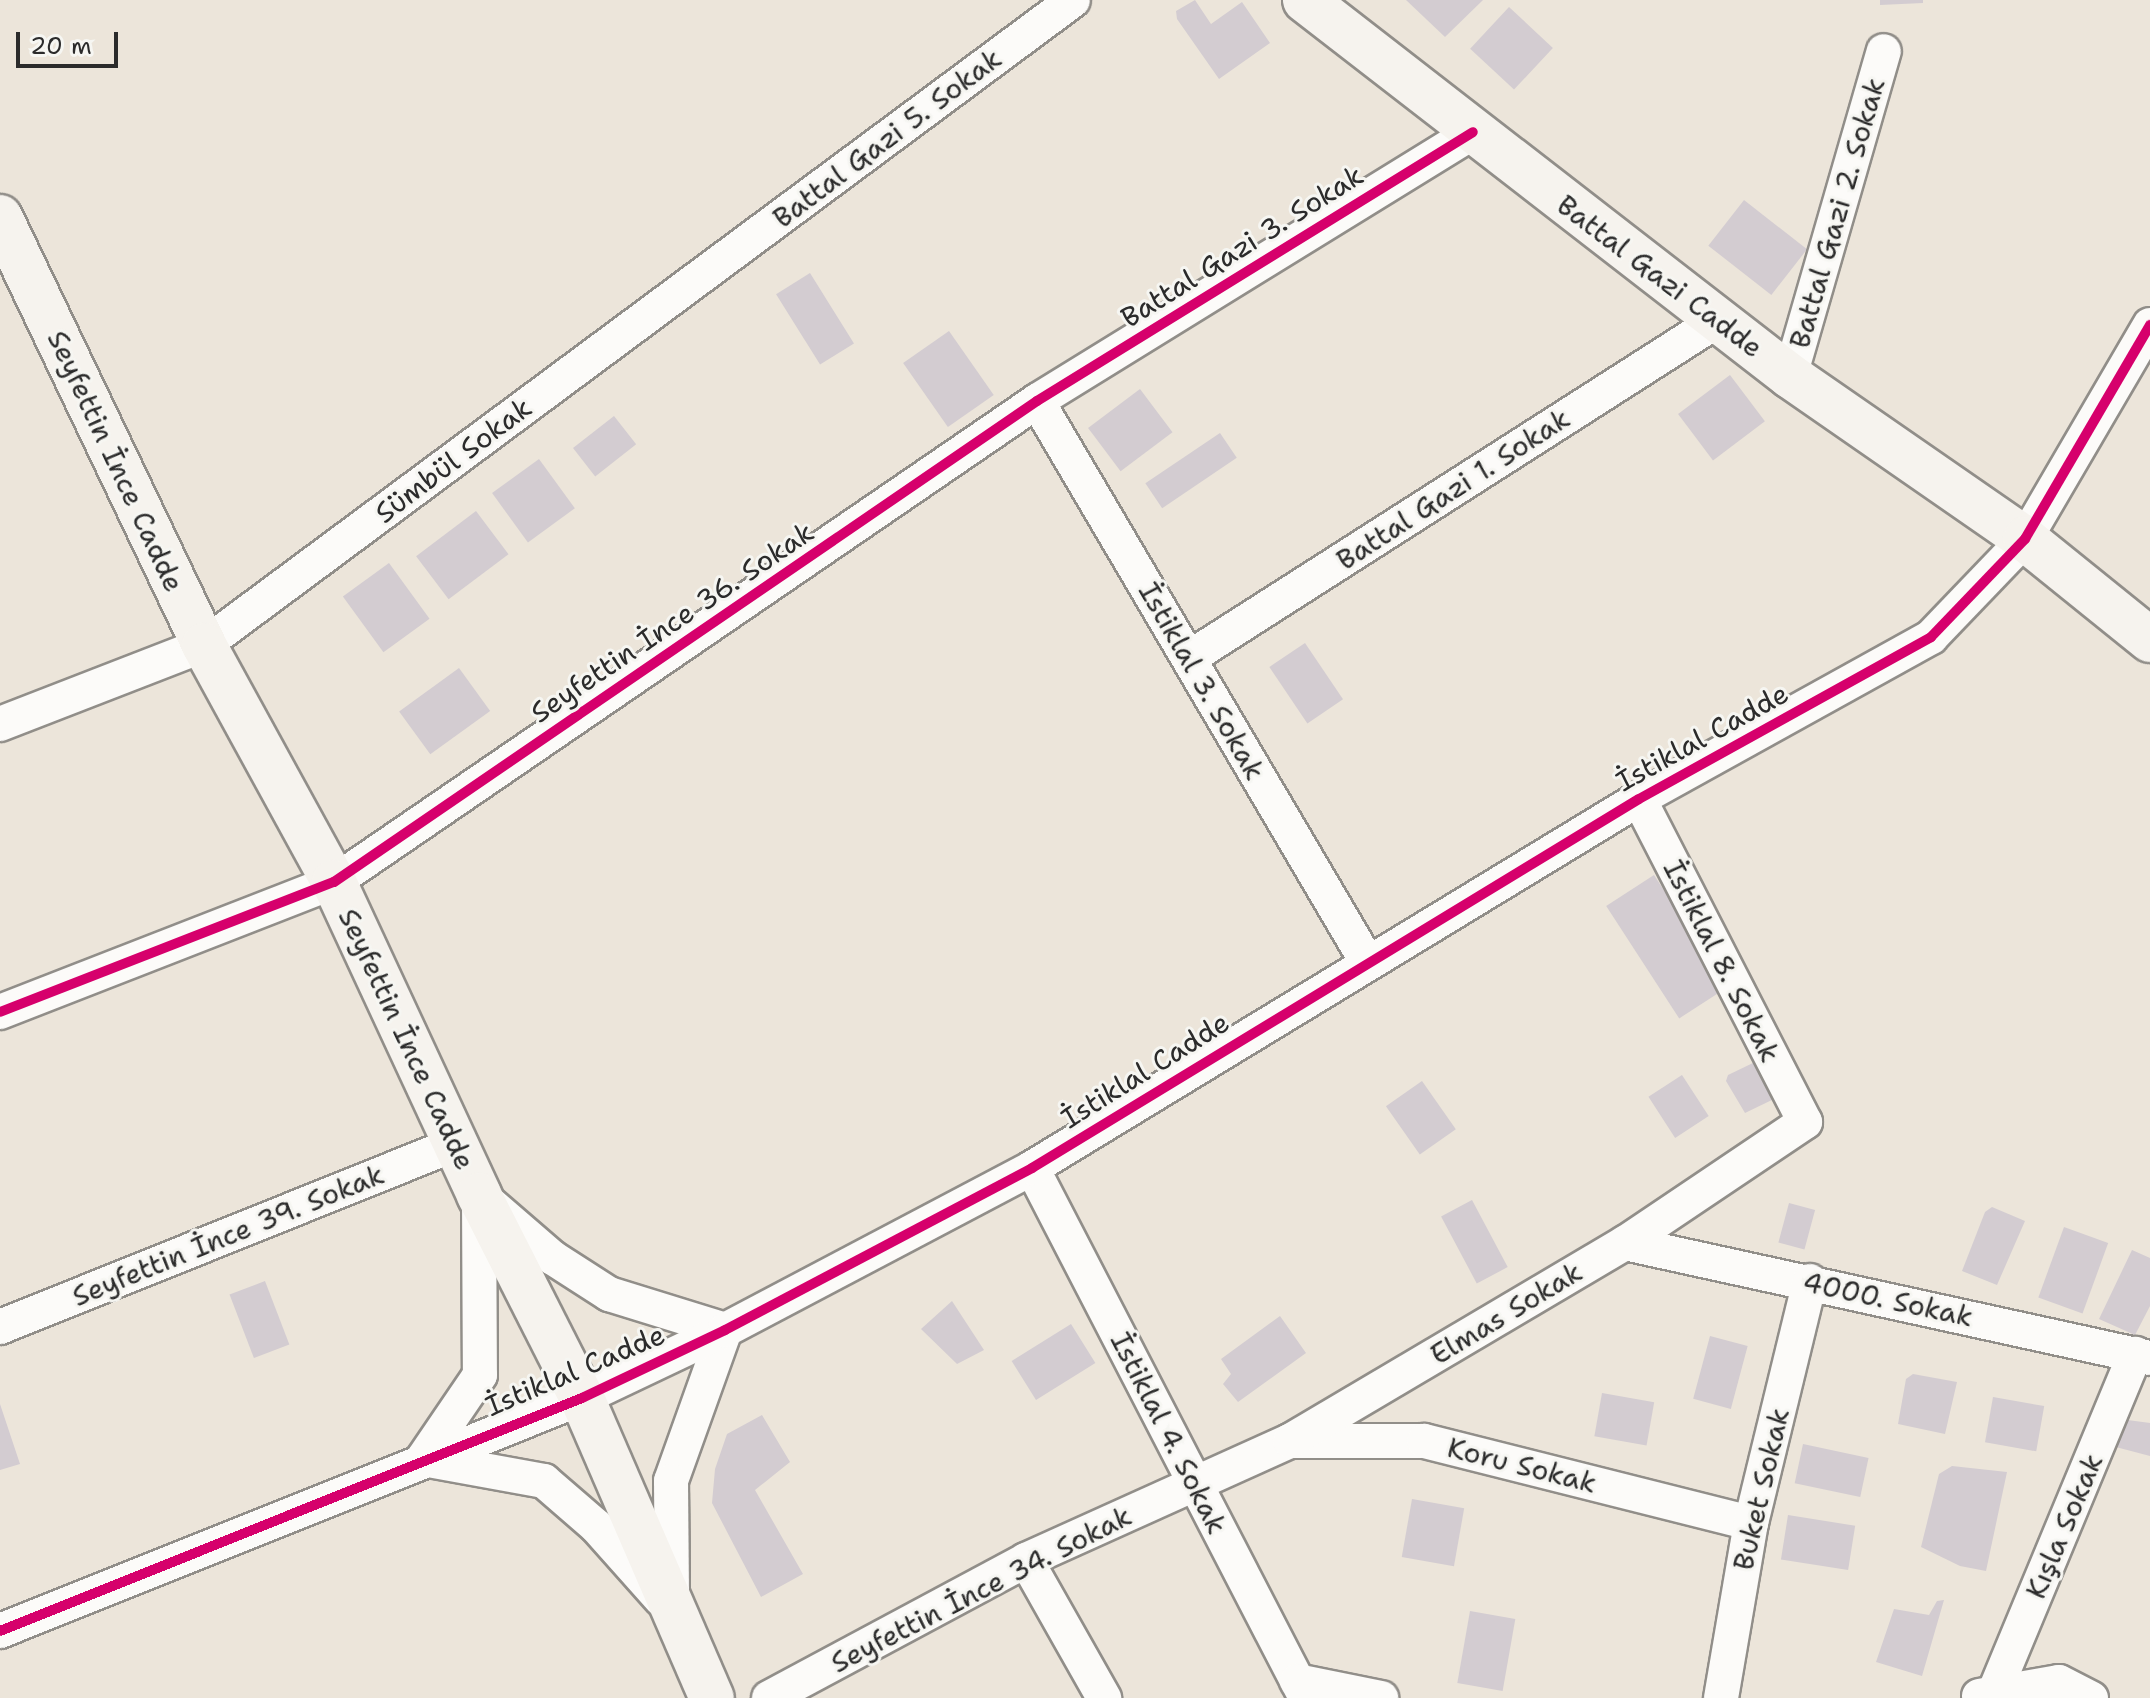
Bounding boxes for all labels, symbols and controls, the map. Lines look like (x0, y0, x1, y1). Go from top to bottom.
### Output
scale bar (20, 16, 122, 66)
text: 20 m (30, 30, 92, 62)
street label: Battal Gazi 5. Sokak (766, 41, 1008, 235)
street label: Battal Gazi 2. Sokak (1782, 74, 1892, 352)
street label: Battal Gazi 3. Sokak (1115, 158, 1369, 334)
street label: Battal Gazi Cadde (1551, 188, 1769, 364)
street label: Seyfettin İnce Cadde (41, 325, 191, 597)
street label: Sümbül Sokak (368, 390, 538, 530)
street label: Battal Gazi 1. Sokak (1330, 401, 1576, 577)
street label: Seyfettin İnce 36. Sokak (524, 515, 820, 729)
street label: İstiklal 3. Sokak (1132, 576, 1272, 786)
street label: İstiklal Cadde (1610, 676, 1794, 798)
street label: İstiklal 8. Sokak (1657, 854, 1787, 1068)
street label: Seyfettin İnce Cadde (332, 903, 482, 1175)
street label: İstiklal Cadde (1055, 1005, 1235, 1135)
street label: Seyfettin İnce 39. Sokak (67, 1157, 389, 1313)
street label: Elmas Sokak (1424, 1255, 1588, 1371)
street label: 4000. Sokak (1800, 1265, 1976, 1333)
street label: İstiklal Cadde (480, 1317, 670, 1423)
street label: İstiklal 4. Sokak (1104, 1327, 1234, 1539)
street label: Buket Sokak (1726, 1405, 1796, 1573)
street label: Koru Sokak (1444, 1430, 1600, 1500)
street label: Kışla Sokak (2018, 1449, 2110, 1603)
street label: Seyfettin İnce 34. Sokak (825, 1498, 1137, 1680)

